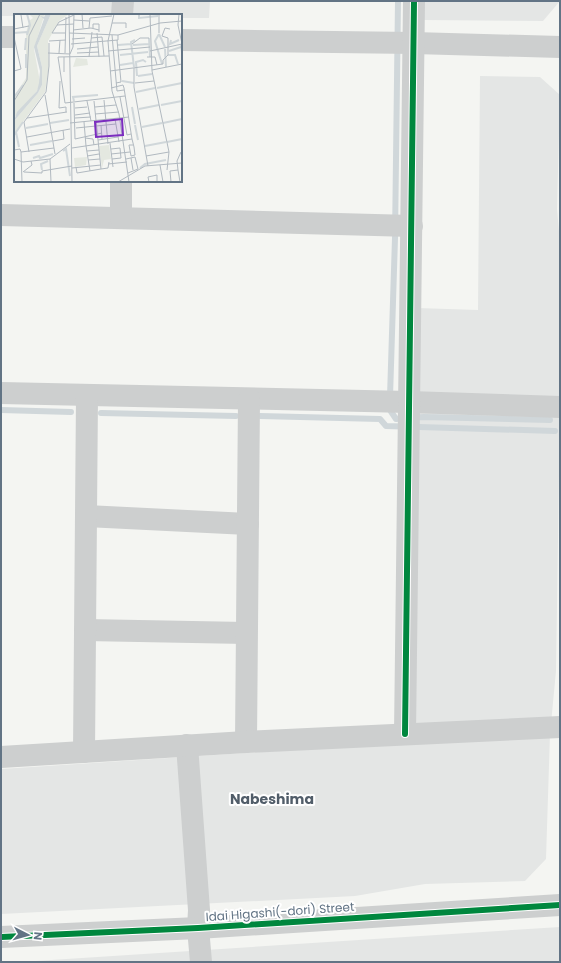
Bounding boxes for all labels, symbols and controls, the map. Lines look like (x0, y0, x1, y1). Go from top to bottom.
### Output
inset map (14, 14, 182, 182)
district label: Nabeshima (230, 789, 314, 809)
street label: Idai Higashi(-dori) Street (205, 898, 355, 925)
north arrow (8, 915, 48, 955)
text: N (30, 931, 46, 941)

